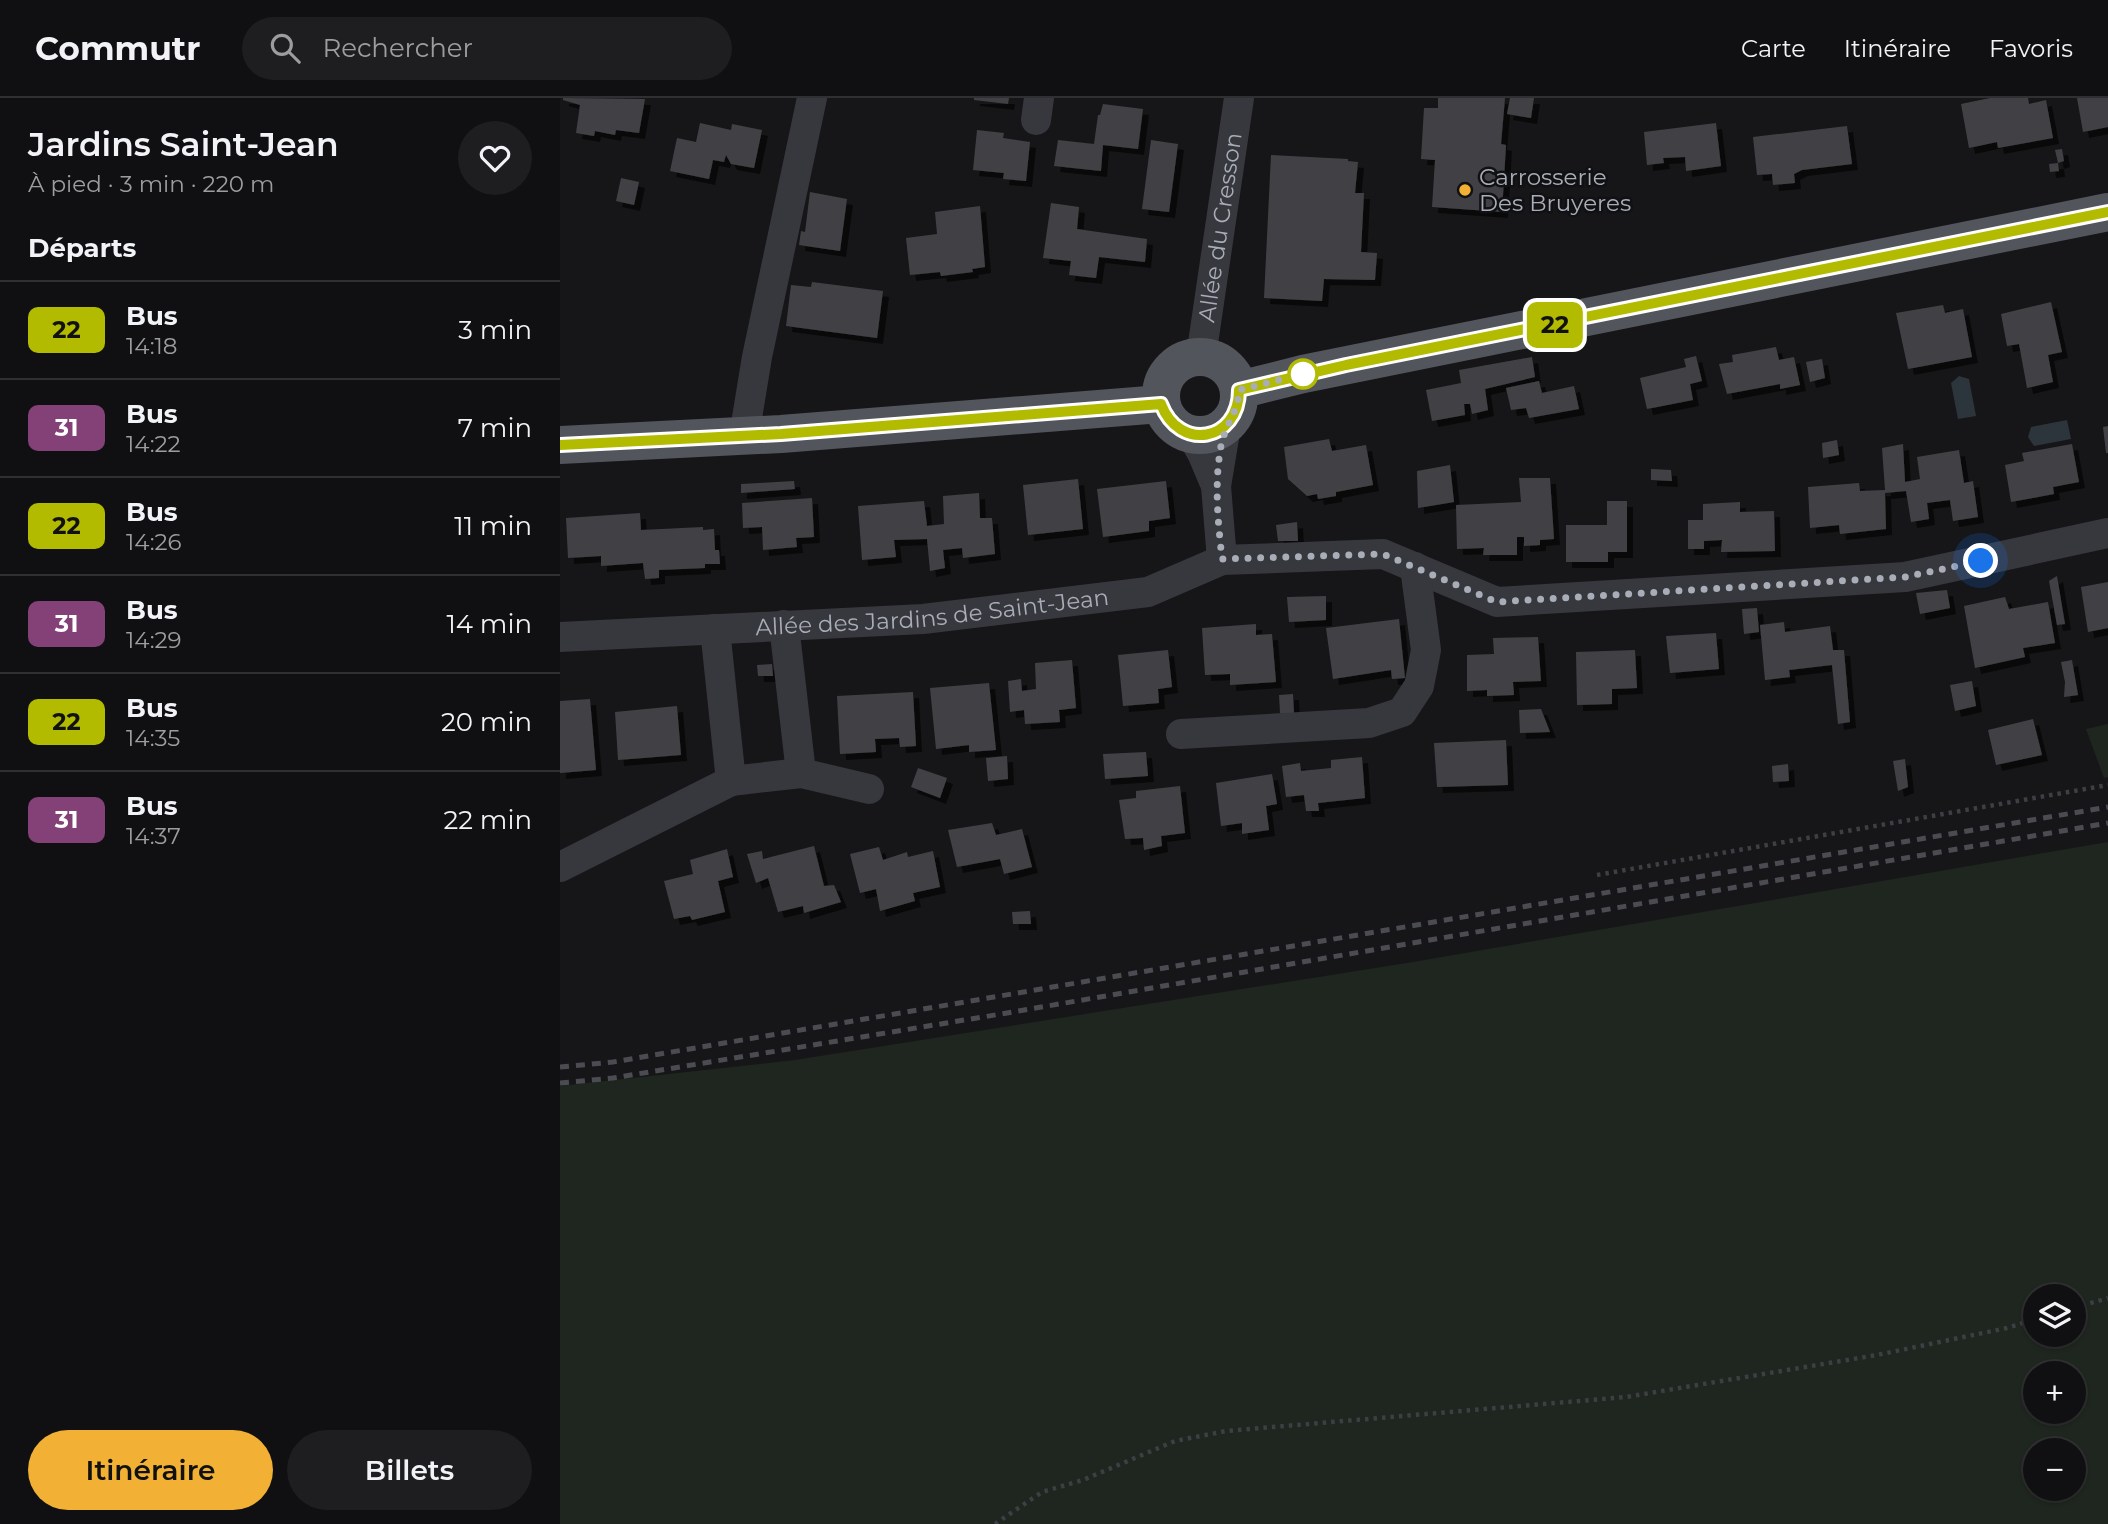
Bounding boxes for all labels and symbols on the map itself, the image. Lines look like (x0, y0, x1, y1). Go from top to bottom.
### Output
street label: Allée du Cresson (1192, 131, 1248, 324)
place label: Carrosserie Des Bruyeres (1479, 163, 1631, 217)
marker: Carrosserie Des Bruyeres (1457, 182, 1473, 198)
line badge: 22 (1524, 302, 1586, 348)
unlabelled marker (1288, 359, 1318, 389)
your location (1963, 543, 1998, 578)
street label: Allée des Jardins de Saint-Jean (755, 583, 1110, 641)

